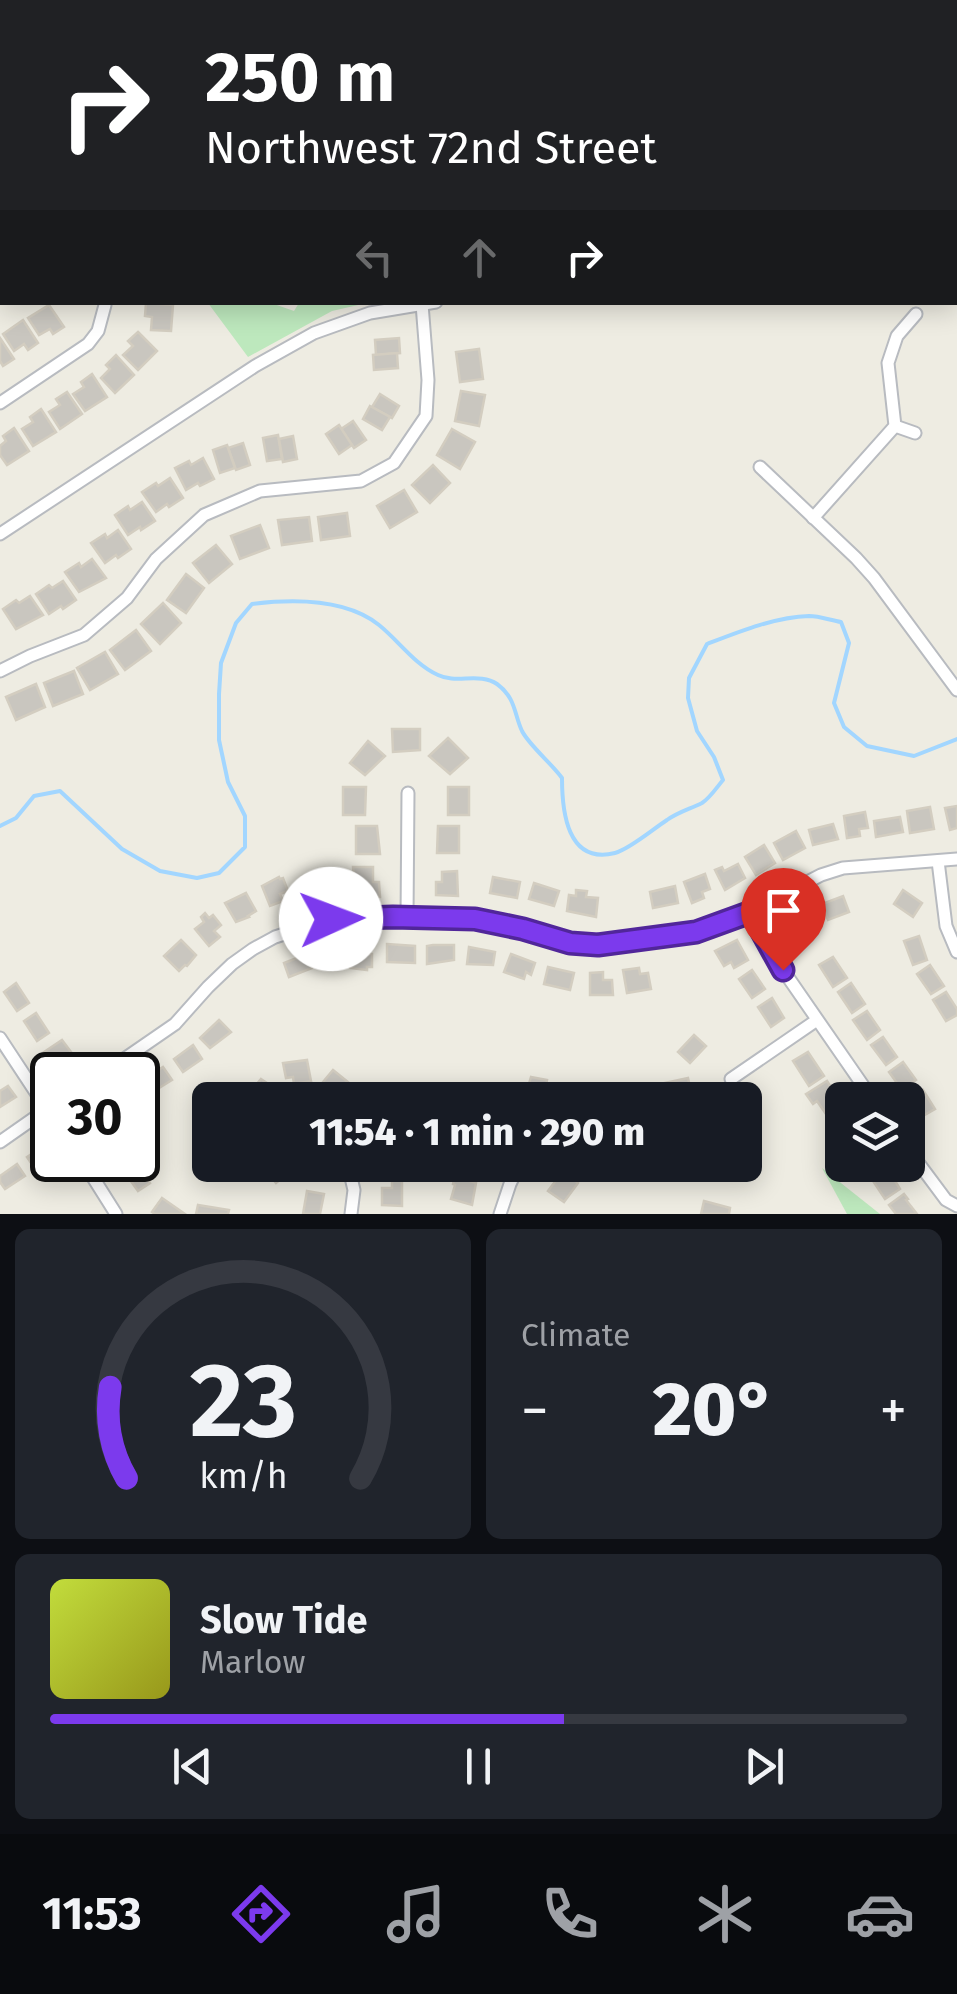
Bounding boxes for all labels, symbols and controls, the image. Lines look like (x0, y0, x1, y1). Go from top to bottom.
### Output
text: 250 m (205, 36, 395, 120)
icon: right (40, 40, 170, 170)
text: Northwest 72nd Street (205, 121, 657, 175)
icon: left (347, 230, 402, 285)
icon: ahead (452, 230, 507, 285)
icon: right (557, 230, 612, 285)
position arrow (279, 867, 383, 971)
pin (741, 868, 826, 971)
icon: arrive (756, 883, 811, 938)
speed limit sign: 30 (30, 1052, 160, 1182)
map controls (825, 1082, 925, 1182)
button: layers (825, 1082, 925, 1182)
text: 11:54 · 1 min · 290 m (309, 1109, 645, 1155)
text: Climate (521, 1316, 630, 1354)
text: 23 (189, 1339, 297, 1464)
text: 20° (653, 1365, 775, 1455)
text: − (521, 1378, 549, 1444)
text: + (880, 1378, 907, 1444)
text: km/h (199, 1455, 287, 1497)
text: Slow Tide (200, 1597, 368, 1643)
text: Marlow (200, 1643, 306, 1681)
icon: previous (165, 1739, 220, 1794)
icon: pause (451, 1739, 506, 1794)
icon: next (737, 1739, 792, 1794)
icon: directions (226, 1879, 296, 1949)
icon: music (381, 1879, 451, 1949)
icon: phone (535, 1879, 605, 1949)
icon: climate (690, 1879, 760, 1949)
icon: car (845, 1879, 915, 1949)
text: 11:53 (42, 1887, 142, 1941)

